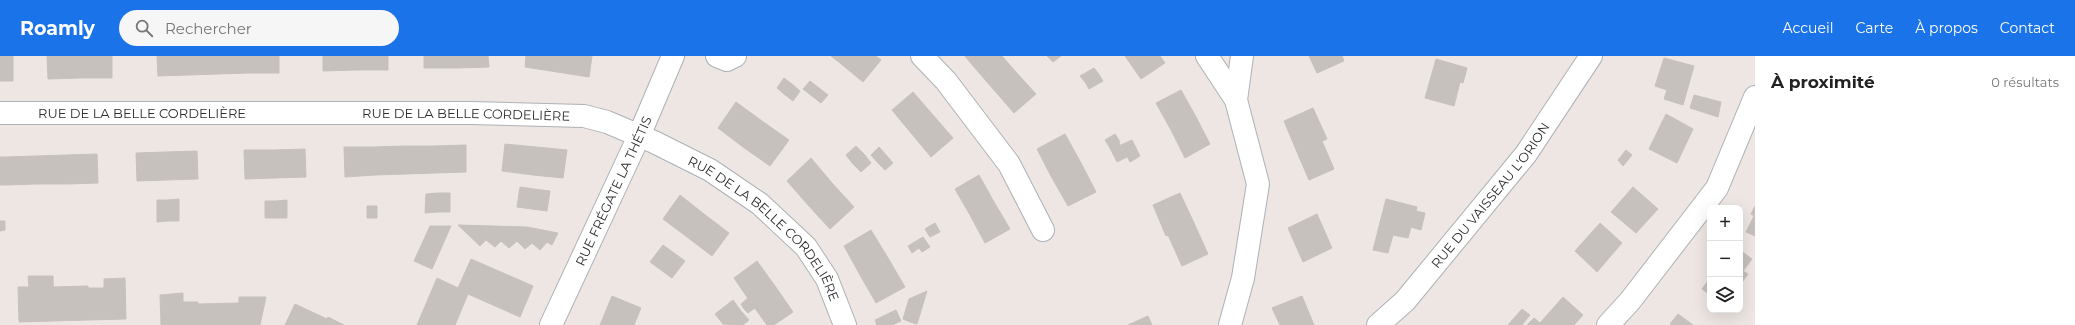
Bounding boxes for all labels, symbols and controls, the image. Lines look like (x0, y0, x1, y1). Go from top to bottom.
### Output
search box (119, 10, 399, 46)
text: Roamly (20, 17, 95, 40)
icon: search (133, 17, 155, 39)
text: Rechercher (165, 19, 252, 38)
text: Accueil (1783, 19, 1834, 37)
text: Carte (1856, 19, 1893, 37)
text: À propos (1915, 19, 1978, 37)
text: Contact (2000, 19, 2055, 37)
text: À proximité (1771, 72, 1875, 92)
text: 0 résultats (1991, 74, 2059, 90)
street label: RUE DE LA BELLE CORDELIÈRE (38, 105, 246, 121)
street label: RUE DE LA BELLE CORDELIÈRE (362, 105, 570, 124)
street label: RUE FRÉGATE LA THÉTIS (572, 113, 655, 268)
street label: RUE DU VAISSEAU L'ORION (1427, 119, 1553, 271)
street label: RUE DE LA BELLE CORDELIÈRE (685, 152, 843, 303)
map controls (1707, 205, 1743, 313)
button: + (1707, 205, 1743, 241)
button: − (1707, 241, 1743, 277)
button: layers (1707, 277, 1743, 313)

